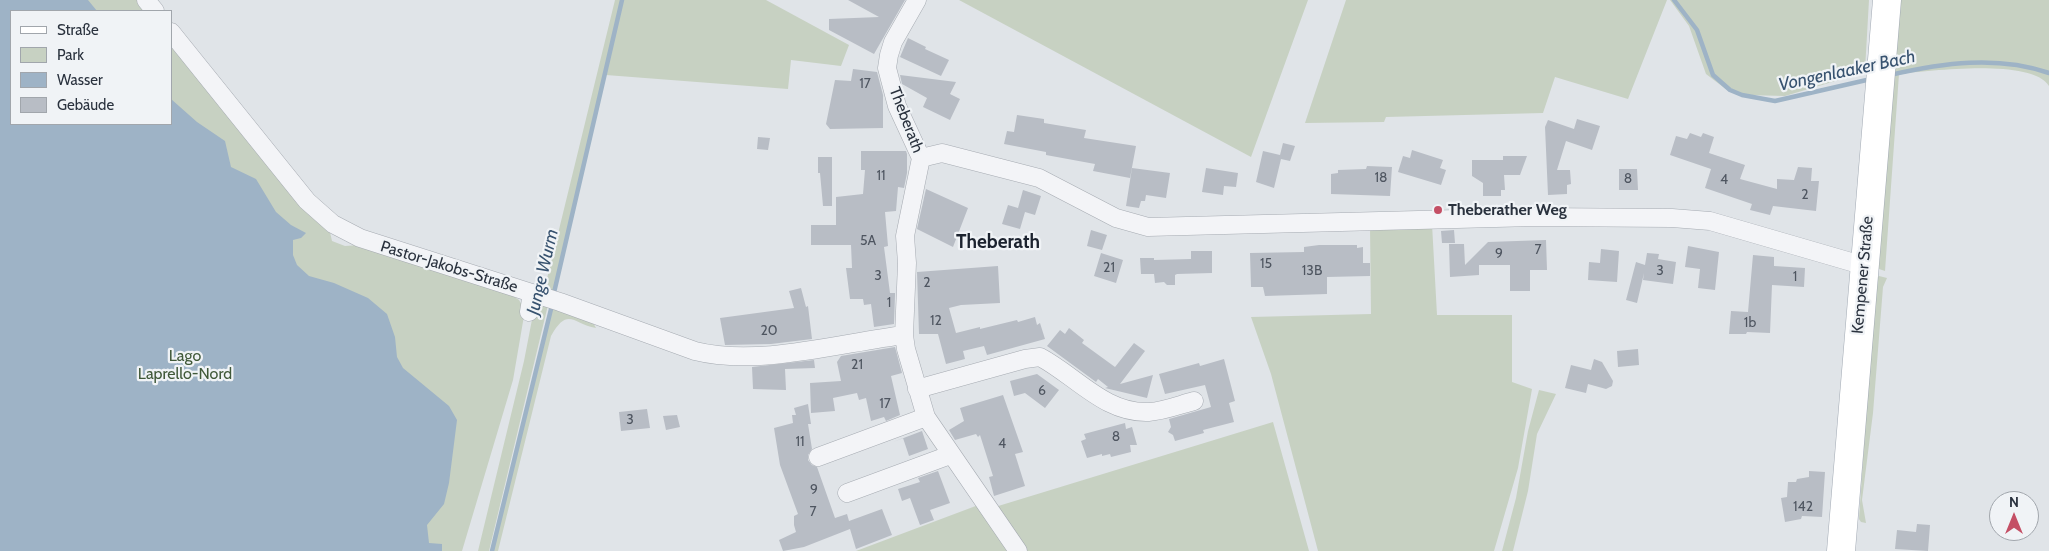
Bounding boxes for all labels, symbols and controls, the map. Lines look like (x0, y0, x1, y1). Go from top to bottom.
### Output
legend (10, 10, 172, 125)
text: Straße (57, 21, 99, 39)
text: Park (57, 46, 84, 64)
water label: Vongenlaaker Bach (1777, 46, 1917, 96)
text: Wasser (57, 71, 103, 89)
house number: 17 (859, 76, 871, 92)
street label: Theberath (885, 84, 927, 156)
text: Gebäude (57, 96, 114, 114)
house number: 11 (876, 168, 886, 184)
house number: 18 (1374, 170, 1388, 186)
house number: 8 (1624, 171, 1632, 187)
house number: 4 (1720, 172, 1728, 188)
house number: 2 (1801, 187, 1809, 203)
place label: Theberather Weg (1448, 200, 1567, 220)
marker: Theberather Weg (1432, 204, 1444, 216)
street label: Kempener Straße (1848, 215, 1878, 335)
water label: Junge Wurm (523, 227, 563, 317)
district label: Theberath (956, 231, 1040, 253)
house number: 5A (860, 233, 876, 249)
street label: Pastor-Jakobs-Straße (378, 237, 520, 297)
house number: 7 (1534, 242, 1542, 258)
house number: 9 (1495, 246, 1503, 262)
house number: 15 (1260, 256, 1272, 272)
house number: 21 (1103, 260, 1115, 276)
house number: 13B (1302, 263, 1322, 279)
house number: 3 (1656, 263, 1664, 279)
house number: 3 (874, 268, 882, 284)
house number: 1 (1793, 269, 1797, 285)
house number: 2 (923, 275, 931, 291)
house number: 1 (887, 295, 891, 311)
house number: 12 (930, 313, 942, 329)
house number: 1b (1744, 315, 1756, 331)
house number: 20 (760, 323, 778, 339)
park label: Lago Laprello-Nord (138, 346, 232, 384)
house number: 21 (851, 357, 863, 373)
house number: 6 (1038, 383, 1046, 399)
house number: 17 (879, 396, 891, 412)
house number: 3 (626, 412, 634, 428)
house number: 8 (1112, 429, 1120, 445)
house number: 11 (795, 434, 805, 450)
house number: 4 (998, 436, 1006, 452)
house number: 9 (810, 482, 818, 498)
north arrow (1989, 491, 2039, 541)
text: N (2009, 493, 2019, 511)
house number: 142 (1793, 499, 1813, 515)
house number: 7 (809, 504, 817, 520)

